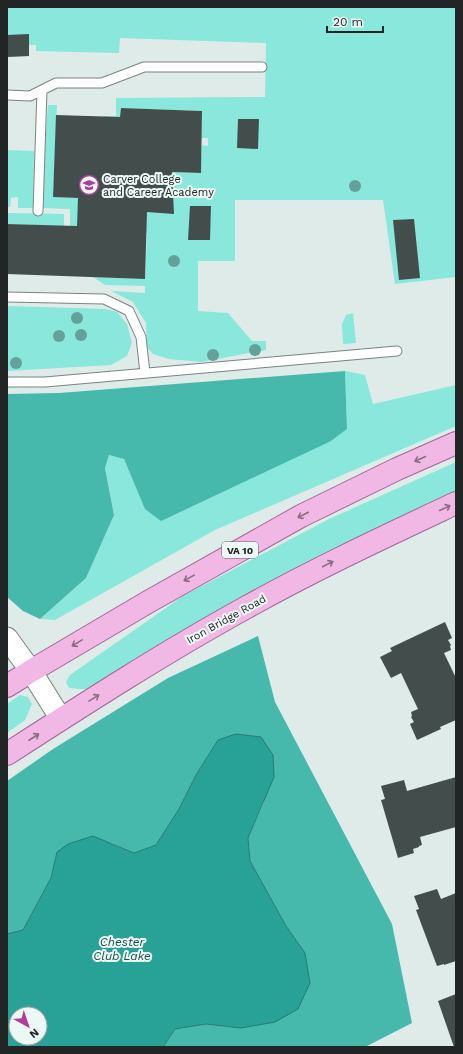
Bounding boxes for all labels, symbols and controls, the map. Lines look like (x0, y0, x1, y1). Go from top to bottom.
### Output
scale bar (327, 8, 383, 34)
text: 20 m (333, 15, 363, 29)
place label: Carver College and Career Academy (103, 173, 214, 199)
school or university icon: Carver College and Career Academy (78, 174, 100, 196)
one-way arrow (415, 456, 427, 463)
one-way arrow (438, 504, 450, 511)
one-way arrow (297, 512, 309, 519)
road number: VA 10 (222, 542, 258, 558)
one-way arrow (321, 560, 333, 568)
one-way arrow (183, 575, 195, 583)
street label: Iron Bridge Road (184, 592, 268, 647)
one-way arrow (71, 640, 83, 648)
one-way arrow (88, 694, 99, 702)
one-way arrow (28, 733, 39, 741)
water label: Chester Club Lake (93, 935, 151, 963)
north arrow (8, 1006, 48, 1046)
text: N (27, 1026, 41, 1041)

